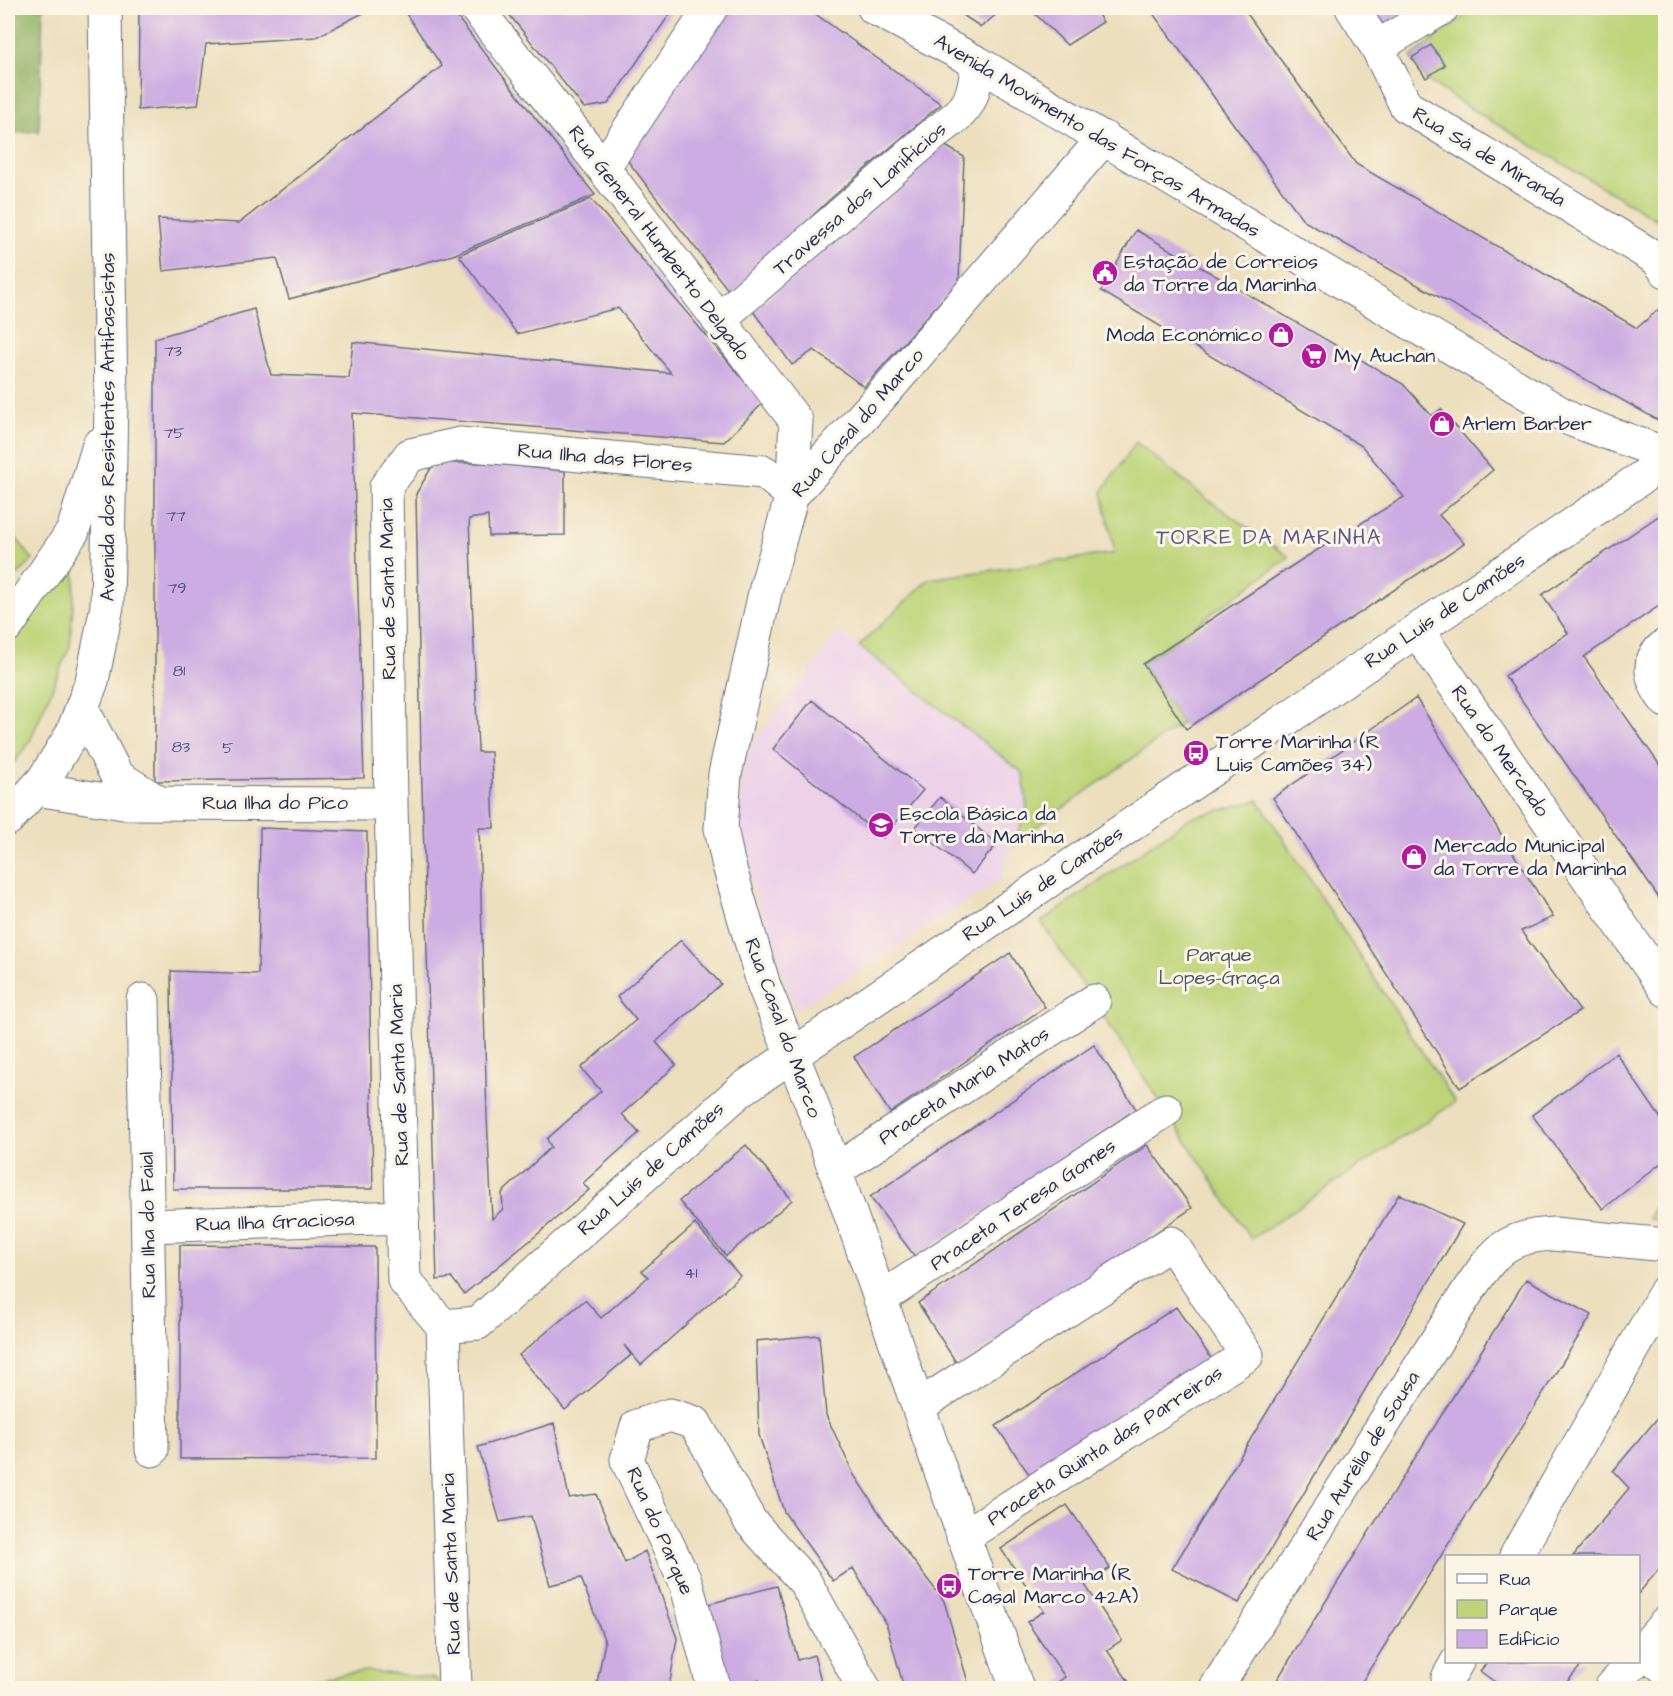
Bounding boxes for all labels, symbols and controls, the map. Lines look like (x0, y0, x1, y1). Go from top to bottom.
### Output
street label: Avenida Movimento das Forças Armadas (929, 27, 1265, 245)
street label: Rua Sá de Miranda (1407, 100, 1571, 214)
street label: Travessa dos Lanifícios (767, 116, 953, 282)
street label: Rua General Humberto Delgado (560, 120, 757, 367)
place label: Estação de Correios da Torre da Marinha (1124, 248, 1318, 299)
street label: Avenida dos Resistentes Antifascistas (94, 252, 122, 602)
public building icon: Estação de Correios da Torre da Marinha (1090, 258, 1120, 288)
shop icon: Moda Económico (1266, 320, 1296, 350)
place label: Moda Económico (1106, 321, 1262, 349)
house number: 73 (164, 340, 182, 362)
supermarket icon: My Auchan (1299, 341, 1329, 371)
street label: Rua Casal do Marco (785, 342, 931, 504)
place label: My Auchan (1334, 342, 1435, 371)
shop icon: Arlem Barber (1427, 409, 1457, 439)
place label: Arlem Barber (1462, 410, 1592, 438)
house number: 75 (163, 422, 185, 444)
street label: Rua Ilha das Flores (516, 436, 694, 480)
street label: Rua de Santa Maria (372, 498, 404, 680)
house number: 77 (166, 505, 186, 527)
district label: TORRE DA MARINHA (1156, 523, 1382, 552)
street label: Rua Luís de Camões (1359, 547, 1531, 675)
house number: 79 (168, 577, 186, 599)
house number: 81 (173, 660, 185, 682)
street label: Rua do Mercado (1444, 680, 1556, 822)
place label: Torre Marinha (R Luis Camões 34) (1216, 728, 1380, 779)
house number: 83 (172, 736, 190, 758)
house number: 5 (222, 737, 234, 759)
bus stop icon: Torre Marinha (R Luis Camões 34) (1181, 738, 1211, 768)
street label: Rua Ilha do Pico (202, 789, 348, 817)
place label: Escola Básica da Torre da Marinha (900, 800, 1064, 851)
school or university icon: Escola Básica da Torre da Marinha (866, 810, 896, 840)
street label: Rua Luís de Camões (957, 820, 1129, 948)
place label: Mercado Municipal da Torre da Marinha (1434, 832, 1626, 883)
shop icon: Mercado Municipal da Torre da Marinha (1399, 842, 1429, 872)
street label: Rua Casal do Marco (737, 934, 829, 1122)
park label: Parque Lopes-Graça (1158, 941, 1280, 992)
street label: Rua de Santa Maria (382, 984, 416, 1166)
street label: Praceta Maria Matos (873, 1020, 1055, 1152)
street label: Rua Luís de Camões (571, 1095, 731, 1243)
street label: Praceta Teresa Gomes (925, 1132, 1121, 1278)
street label: Rua Ilha do Faial (133, 1151, 163, 1299)
street label: Rua Ilha Graciosa (195, 1205, 355, 1239)
house number: 41 (685, 1262, 697, 1284)
street label: Praceta Quinta das Parreiras (982, 1359, 1228, 1533)
street label: Rua Aurélia de Sousa (1299, 1366, 1427, 1546)
street label: Rua do Parque (619, 1463, 701, 1600)
street label: Rua de Santa Maria (434, 1473, 468, 1655)
legend (1445, 1555, 1640, 1663)
place label: Torre Marinha (R Casal Marco 42A) (968, 1560, 1138, 1611)
text: Rua (1499, 1567, 1530, 1592)
bus stop icon: Torre Marinha (R Casal Marco 42A) (934, 1571, 964, 1601)
text: Parque (1499, 1597, 1558, 1622)
text: Edifício (1499, 1627, 1559, 1652)

